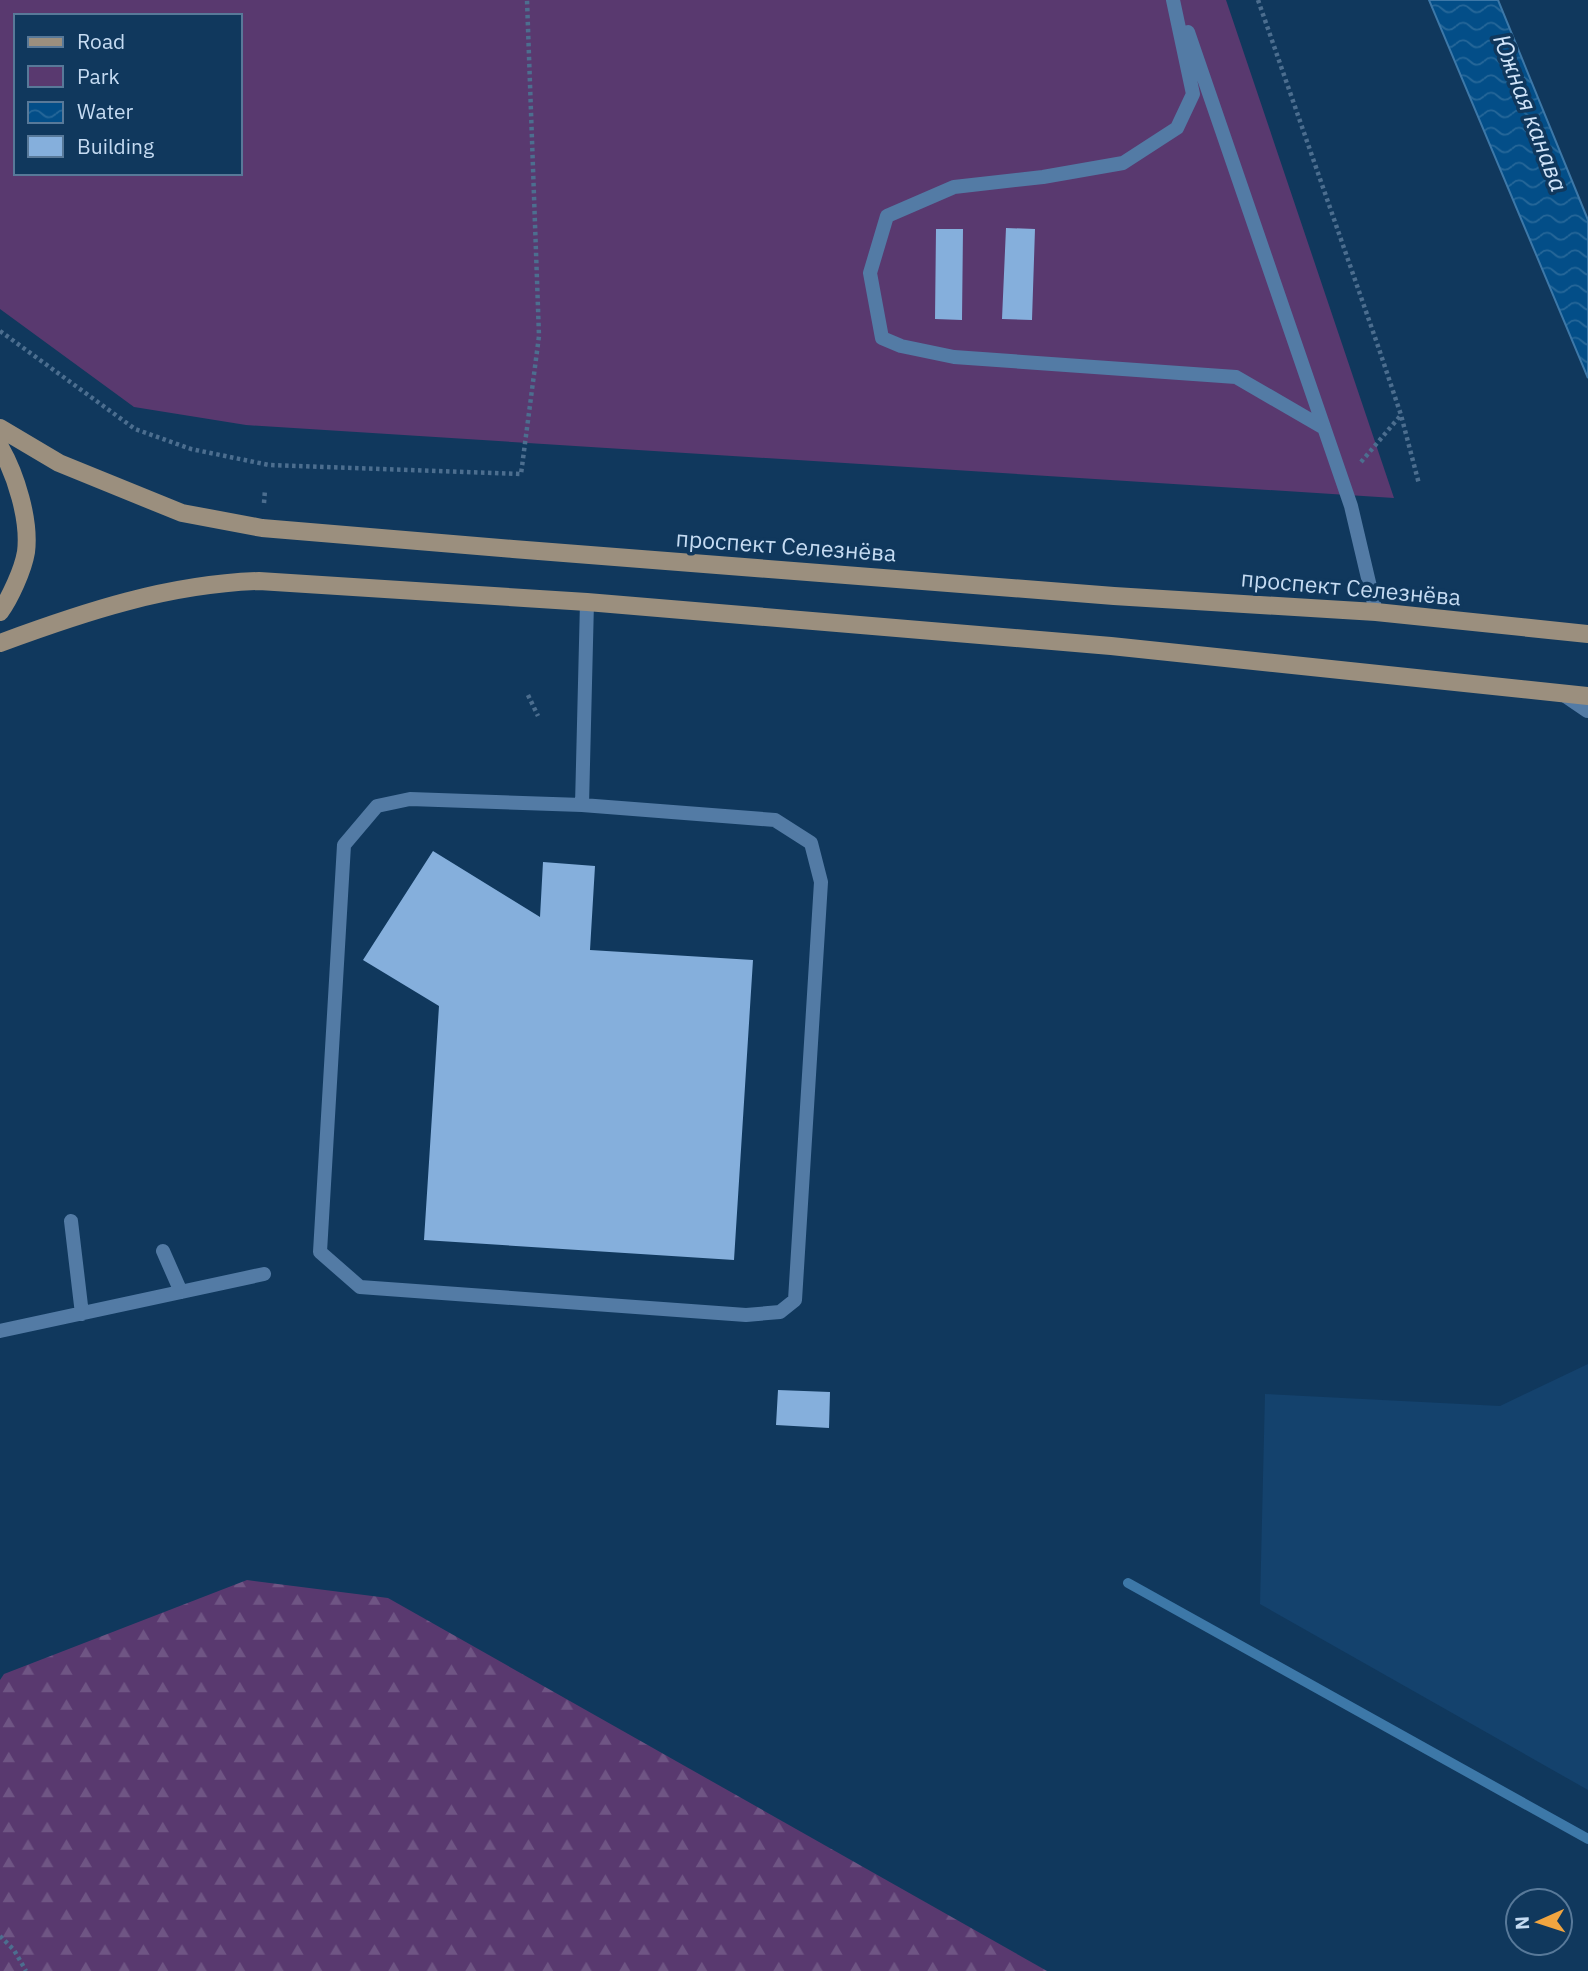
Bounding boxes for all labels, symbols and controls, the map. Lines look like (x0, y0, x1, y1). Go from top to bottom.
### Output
legend (14, 14, 242, 175)
text: Road (77, 27, 125, 55)
water label: Южная канава (1486, 29, 1576, 196)
text: Park (77, 62, 120, 90)
text: Water (77, 97, 134, 125)
text: Building (77, 132, 154, 160)
street label: проспект Селезнёва (675, 522, 897, 568)
street label: проспект Селезнёва (1240, 562, 1462, 612)
north arrow (1504, 1887, 1574, 1957)
text: N (1510, 1915, 1534, 1930)

